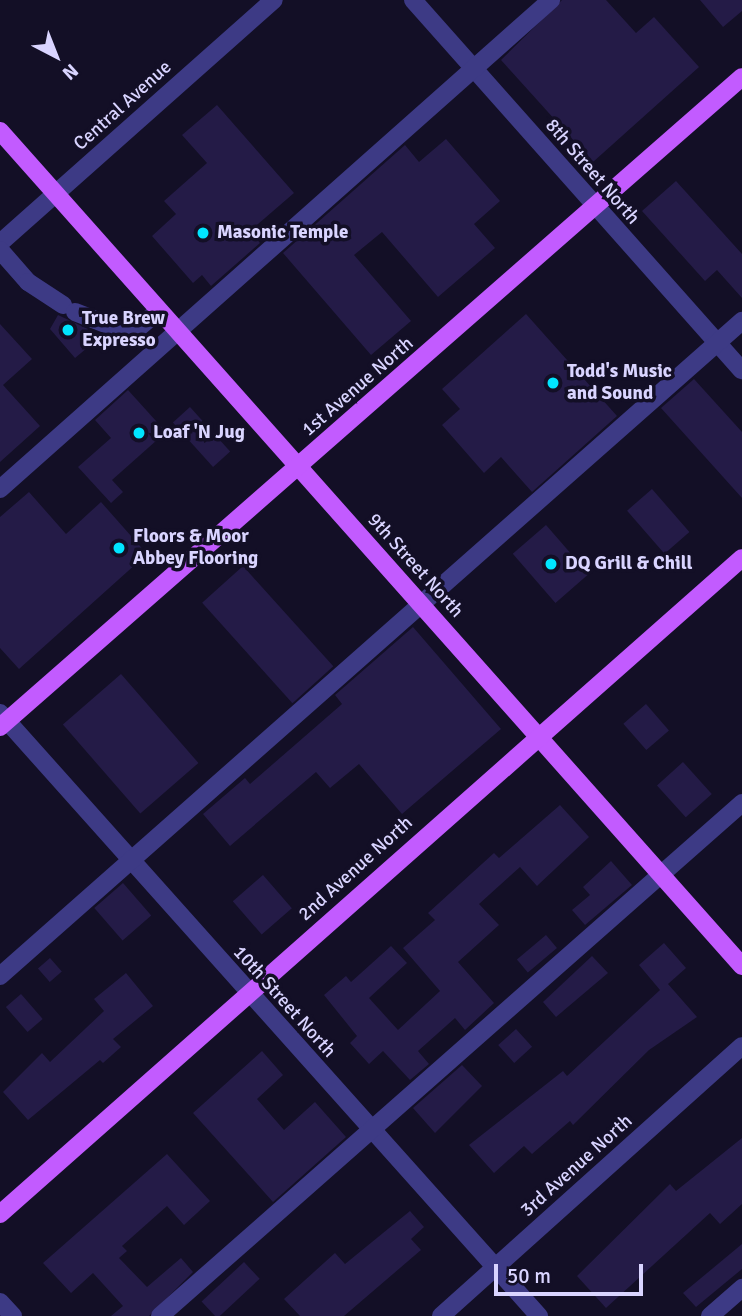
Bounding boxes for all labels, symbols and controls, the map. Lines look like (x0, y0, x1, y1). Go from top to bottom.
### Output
north arrow (21, 21, 91, 91)
street label: Central Avenue (69, 56, 177, 156)
text: N (57, 58, 83, 85)
street label: 8th Street North (540, 115, 644, 229)
place label: Masonic Temple (217, 222, 348, 244)
marker: Masonic Temple (195, 225, 211, 241)
place label: True Brew Expresso (82, 308, 165, 352)
marker: True Brew Expresso (60, 322, 76, 338)
street label: 1st Avenue North (298, 332, 418, 442)
place label: Todd's Music and Sound (567, 361, 672, 405)
marker: Todd's Music and Sound (545, 375, 561, 391)
place label: Loaf 'N Jug (153, 422, 245, 444)
marker: Loaf 'N Jug (131, 425, 147, 441)
street label: 9th Street North (362, 509, 468, 623)
place label: Floors & Moor Abbey Flooring (133, 526, 258, 570)
marker: Floors & Moor Abbey Flooring (111, 540, 127, 556)
place label: DQ Grill & Chill (565, 553, 692, 575)
marker: DQ Grill & Chill (543, 556, 559, 572)
street label: 2nd Avenue North (294, 812, 418, 926)
street label: 10th Street North (228, 941, 340, 1063)
street label: 3rd Avenue North (517, 1110, 637, 1222)
scale bar (497, 1250, 646, 1294)
text: 50 m (507, 1263, 551, 1289)

